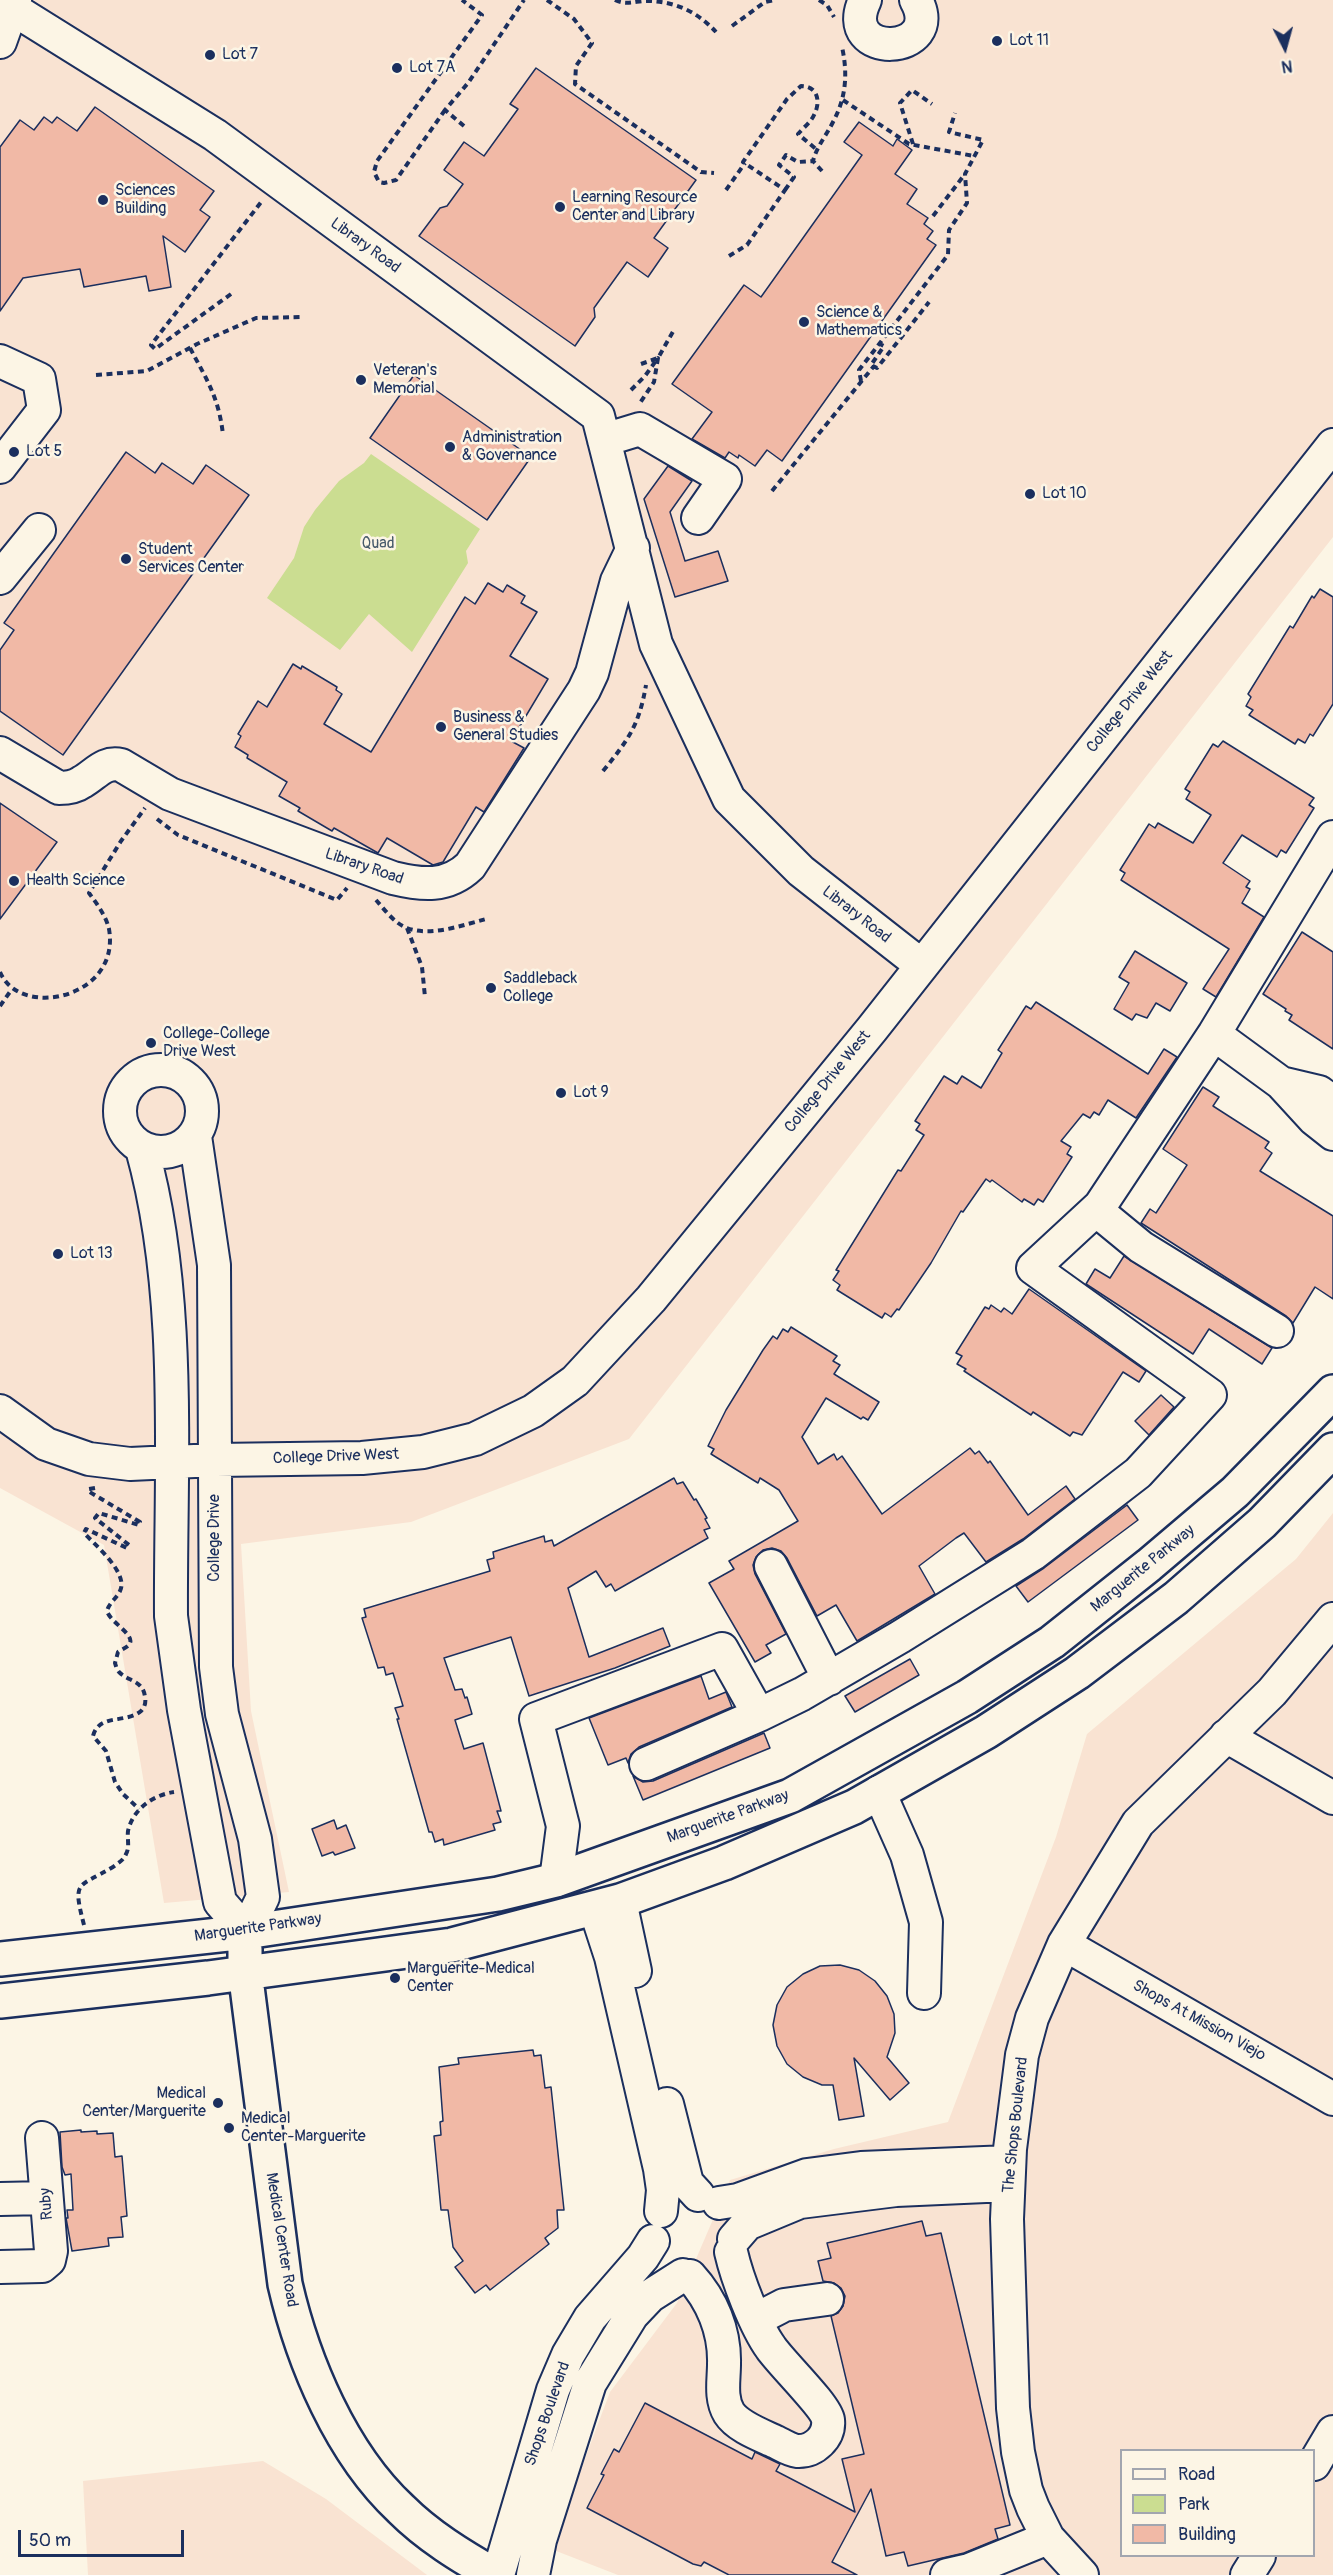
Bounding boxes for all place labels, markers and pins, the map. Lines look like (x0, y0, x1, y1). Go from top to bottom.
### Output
place label: Lot 11 (1009, 31, 1049, 51)
marker: Lot 11 (990, 34, 1004, 48)
place label: Lot 7 (222, 45, 258, 65)
marker: Lot 7 (203, 48, 217, 62)
place label: Lot 7A (409, 58, 455, 78)
marker: Lot 7A (390, 61, 404, 75)
place label: Sciences Building (115, 181, 175, 219)
place label: Learning Resource Center and Library (572, 188, 697, 226)
marker: Sciences Building (96, 193, 110, 207)
marker: Learning Resource Center and Library (553, 200, 567, 214)
place label: Science & Mathematics (816, 303, 902, 341)
marker: Science & Mathematics (797, 315, 811, 329)
place label: Veteran's Memorial (373, 361, 437, 399)
marker: Veteran's Memorial (354, 373, 368, 387)
place label: Administration & Governance (462, 428, 562, 466)
marker: Administration & Governance (443, 440, 457, 454)
place label: Lot 5 (26, 442, 62, 462)
marker: Lot 5 (7, 445, 21, 459)
place label: Lot 10 (1042, 484, 1087, 504)
marker: Lot 10 (1023, 487, 1037, 501)
place label: Student Services Center (138, 540, 244, 578)
marker: Student Services Center (119, 552, 133, 566)
place label: Business & General Studies (453, 708, 558, 746)
marker: Business & General Studies (434, 720, 448, 734)
place label: Health Science (26, 871, 125, 891)
marker: Health Science (7, 874, 21, 888)
place label: Saddleback College (503, 969, 577, 1007)
marker: Saddleback College (484, 981, 498, 995)
place label: College-College Drive West (163, 1024, 270, 1062)
marker: College-College Drive West (144, 1036, 158, 1050)
place label: Lot 9 (573, 1083, 609, 1103)
marker: Lot 9 (554, 1086, 568, 1100)
place label: Lot 13 (70, 1244, 113, 1264)
marker: Lot 13 (51, 1247, 65, 1261)
place label: Marguerite-Medical Center (407, 1959, 535, 1997)
marker: Marguerite-Medical Center (388, 1971, 402, 1985)
place label: Medical Center/Marguerite (82, 2084, 206, 2122)
marker: Medical Center/Marguerite (211, 2096, 225, 2110)
place label: Medical Center-Marguerite (241, 2109, 366, 2147)
marker: Medical Center-Marguerite (222, 2121, 236, 2135)

